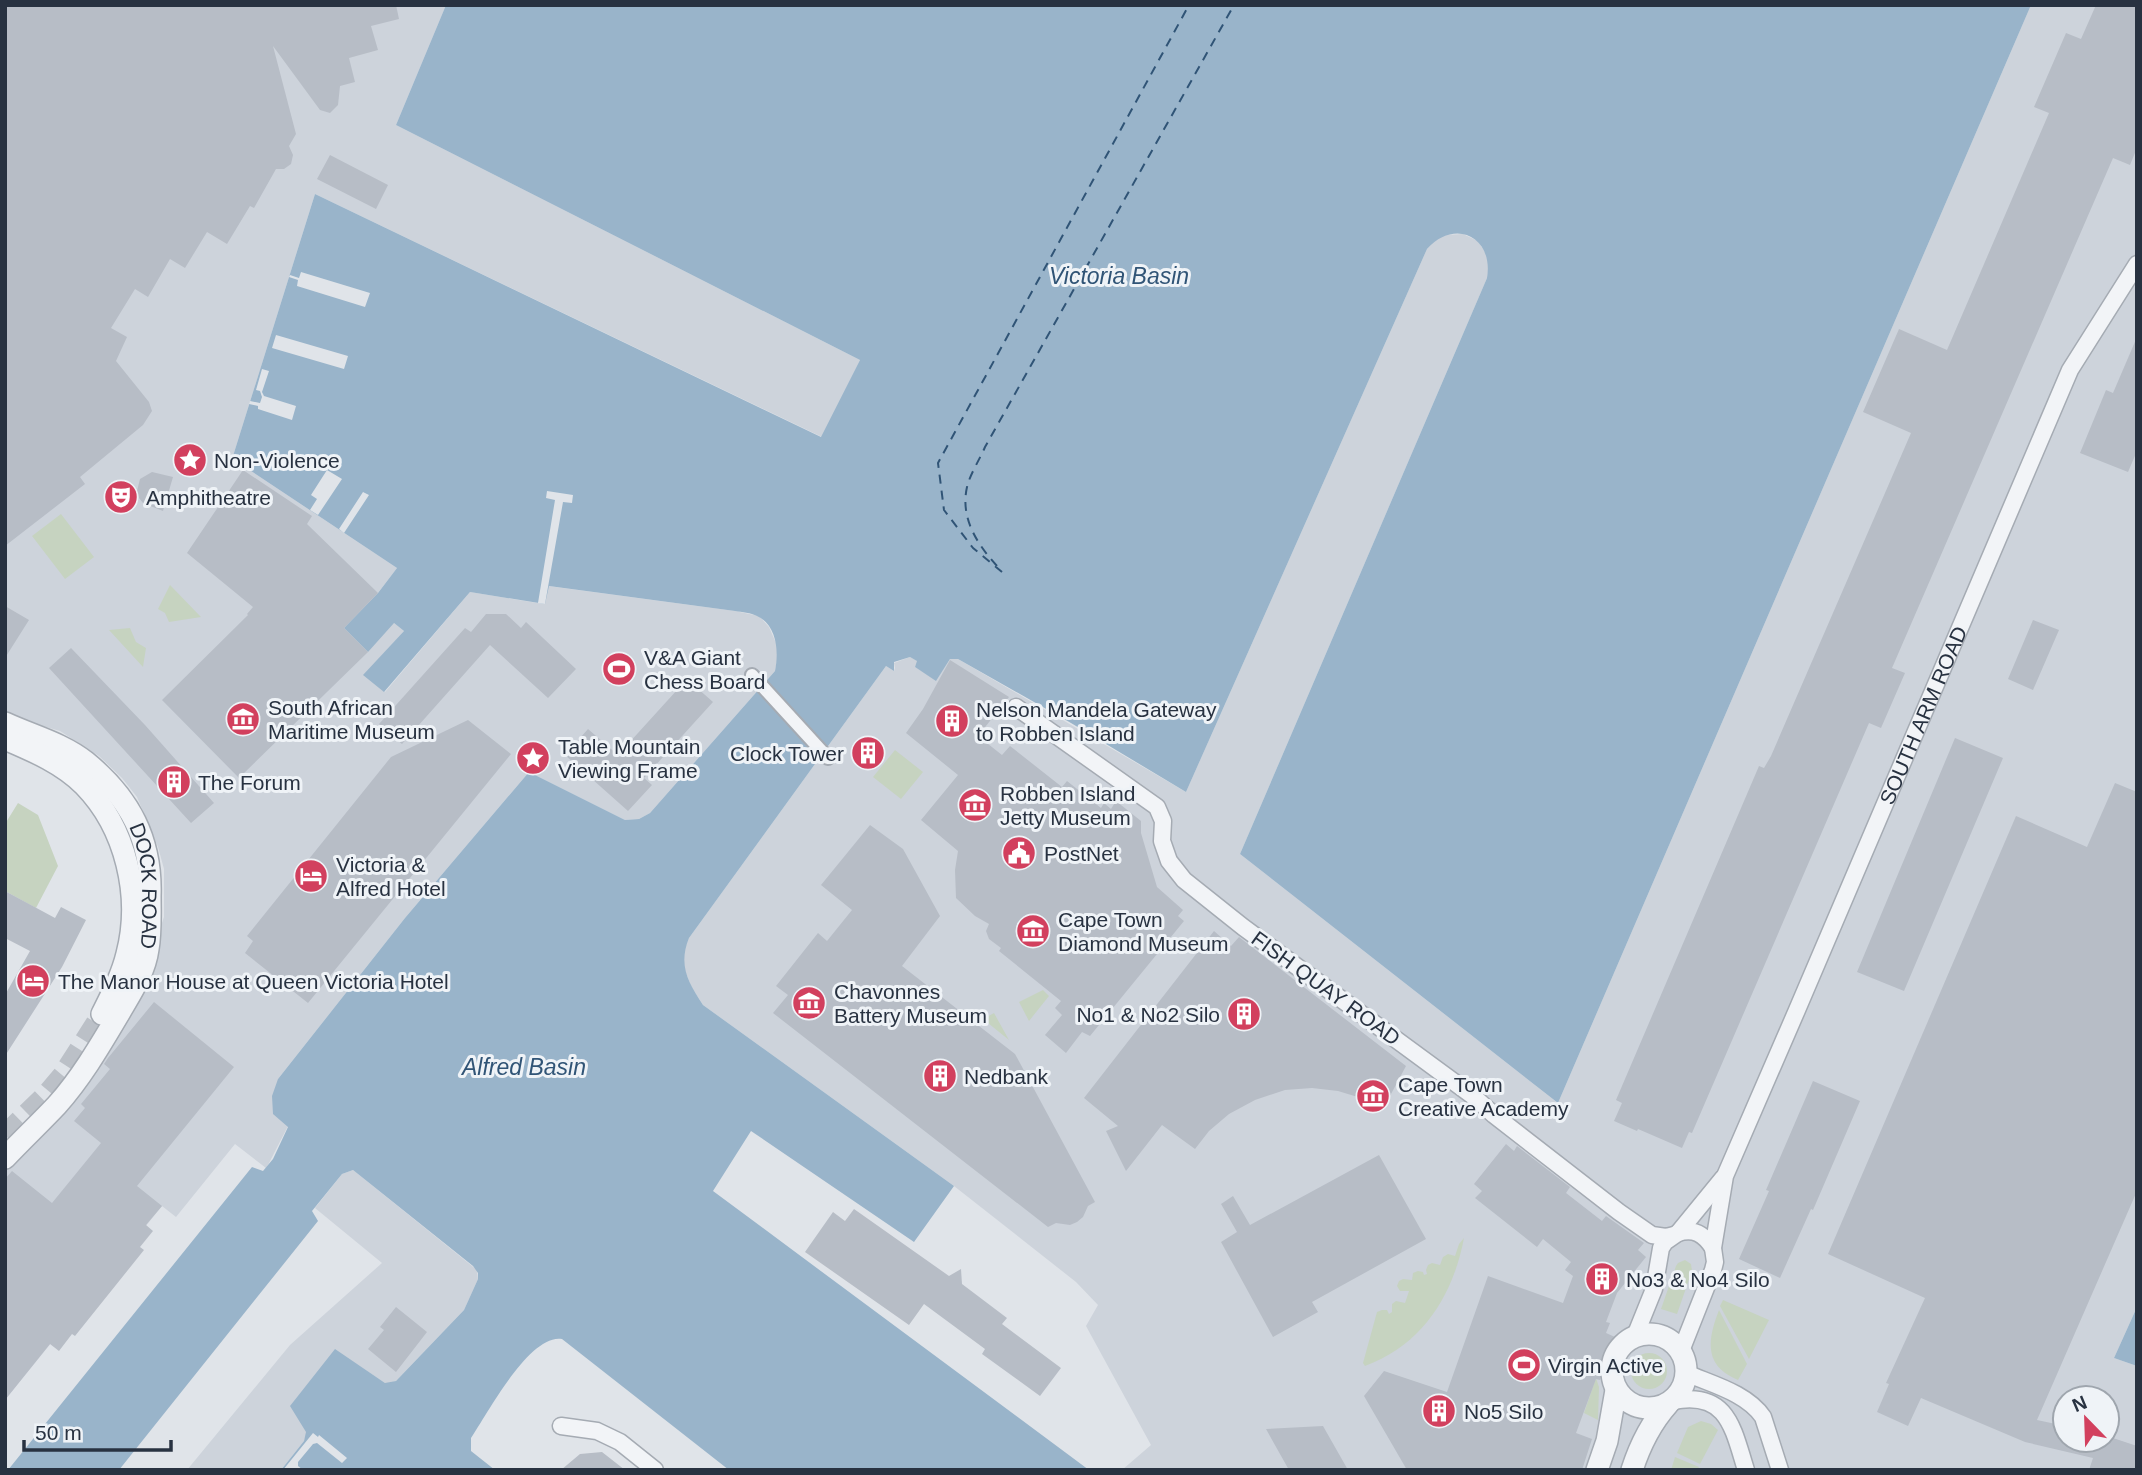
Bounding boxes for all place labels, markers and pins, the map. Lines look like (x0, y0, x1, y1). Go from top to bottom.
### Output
place icon: Non-Violence (171, 441, 209, 479)
place label: Non-Violence (214, 449, 340, 472)
theatre icon: Amphitheatre (102, 478, 140, 516)
place label: Amphitheatre (146, 486, 271, 509)
place label: V&A Giant Chess Board (644, 646, 765, 693)
sports icon: V&A Giant Chess Board (600, 650, 638, 688)
place label: South African Maritime Museum (268, 696, 435, 743)
place label: Nelson Mandela Gateway to Robben Island (976, 698, 1217, 745)
museum icon: South African Maritime Museum (224, 700, 262, 738)
building icon: Nelson Mandela Gateway to Robben Island (933, 702, 971, 740)
building icon: Clock Tower (849, 734, 887, 772)
place label: Table Mountain Viewing Frame (558, 735, 700, 782)
place icon: Table Mountain Viewing Frame (514, 739, 552, 777)
place label: Clock Tower (730, 742, 844, 765)
building icon: The Forum (155, 763, 193, 801)
place label: The Forum (198, 771, 301, 794)
place label: Robben Island Jetty Museum (1000, 782, 1135, 829)
museum icon: Robben Island Jetty Museum (956, 786, 994, 824)
public building icon: PostNet (1000, 834, 1038, 872)
place label: PostNet (1044, 842, 1119, 865)
place label: Victoria & Alfred Hotel (336, 853, 446, 900)
hotel icon: Victoria & Alfred Hotel (292, 857, 330, 895)
place label: Cape Town Diamond Museum (1058, 908, 1228, 955)
museum icon: Cape Town Diamond Museum (1014, 912, 1052, 950)
hotel icon: The Manor House at Queen Victoria Hotel (14, 962, 52, 1000)
place label: The Manor House at Queen Victoria Hotel (58, 970, 449, 993)
place label: Chavonnes Battery Museum (834, 980, 987, 1027)
museum icon: Chavonnes Battery Museum (790, 984, 828, 1022)
building icon: No1 & No2 Silo (1225, 995, 1263, 1033)
place label: No1 & No2 Silo (1076, 1003, 1220, 1026)
building icon: Nedbank (921, 1057, 959, 1095)
place label: Nedbank (964, 1065, 1049, 1088)
place label: Cape Town Creative Academy (1398, 1073, 1569, 1120)
museum icon: Cape Town Creative Academy (1354, 1077, 1392, 1115)
building icon: No3 & No4 Silo (1583, 1260, 1621, 1298)
place label: No3 & No4 Silo (1626, 1268, 1770, 1291)
sports icon: Virgin Active (1505, 1346, 1543, 1384)
place label: Virgin Active (1548, 1354, 1663, 1377)
building icon: No5 Silo (1420, 1392, 1458, 1430)
place label: No5 Silo (1464, 1400, 1543, 1423)

